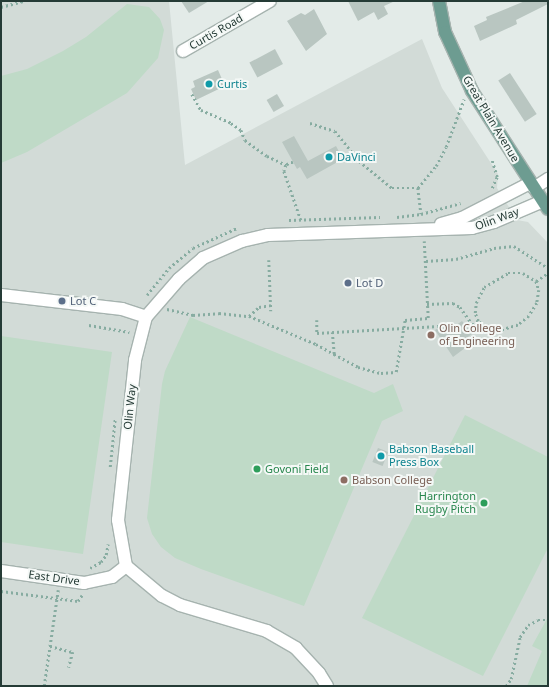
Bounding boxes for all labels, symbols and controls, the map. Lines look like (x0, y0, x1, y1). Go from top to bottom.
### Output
street label: Curtis Road (187, 11, 245, 53)
street label: Great Plain Avenue (460, 73, 522, 165)
place label: Curtis (217, 77, 247, 91)
marker: Curtis (204, 79, 214, 89)
place label: DaVinci (337, 150, 376, 164)
marker: DaVinci (324, 152, 334, 162)
street label: Olin Way (473, 205, 521, 233)
place label: Lot D (356, 276, 383, 290)
marker: Lot D (343, 278, 353, 288)
place label: Lot C (70, 294, 96, 308)
marker: Lot C (57, 296, 67, 306)
place label: Olin College of Engineering (439, 322, 515, 348)
marker: Olin College of Engineering (426, 330, 436, 340)
street label: Olin Way (121, 384, 139, 430)
place label: Babson Baseball Press Box (389, 443, 474, 469)
marker: Babson Baseball Press Box (376, 451, 386, 461)
place label: Govoni Field (265, 462, 329, 476)
marker: Govoni Field (252, 464, 262, 474)
place label: Babson College (352, 473, 432, 487)
marker: Babson College (339, 475, 349, 485)
place label: Harrington Rugby Pitch (415, 490, 476, 516)
marker: Harrington Rugby Pitch (479, 498, 489, 508)
street label: East Drive (28, 568, 80, 588)

